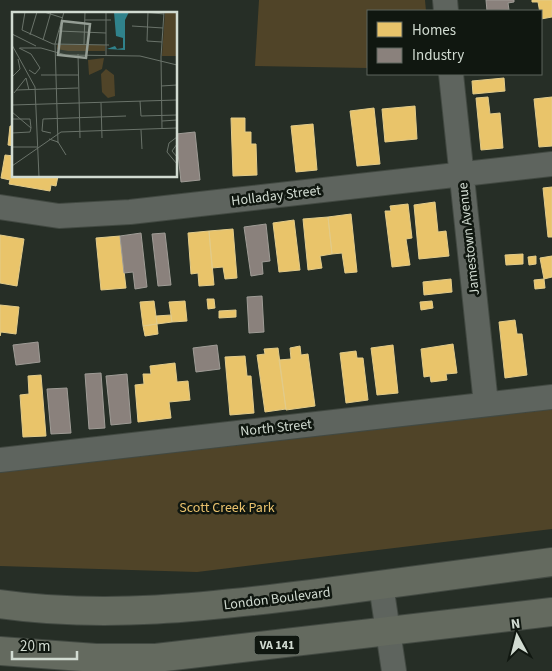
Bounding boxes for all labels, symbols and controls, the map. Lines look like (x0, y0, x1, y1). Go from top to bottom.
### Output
legend (367, 10, 542, 75)
inset map (12, 12, 178, 178)
text: Homes (412, 20, 456, 41)
text: Industry (412, 45, 464, 66)
street label: Holladay Street (230, 181, 322, 211)
street label: Jamestown Avenue (453, 181, 485, 296)
street label: North Street (239, 414, 313, 442)
park label: Scott Creek Park (179, 498, 275, 518)
street label: London Boulevard (223, 583, 332, 615)
north arrow (492, 611, 542, 661)
text: N (510, 614, 521, 635)
scale bar (12, 628, 78, 660)
text: 20 m (20, 636, 50, 657)
road number: VA 141 (254, 636, 300, 654)

